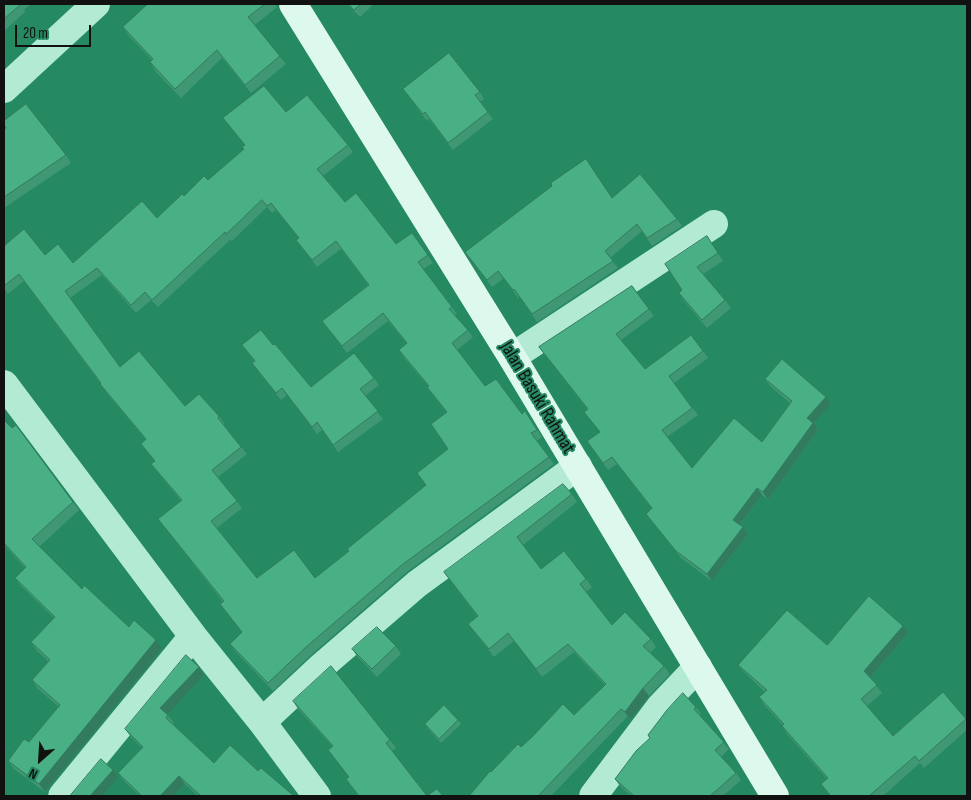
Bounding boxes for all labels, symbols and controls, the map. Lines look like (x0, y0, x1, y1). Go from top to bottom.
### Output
scale bar (18, 15, 94, 47)
text: 20 m (23, 24, 48, 43)
street label: Jalan Basuki Rahmat (495, 338, 579, 458)
north arrow (15, 735, 65, 785)
text: N (26, 765, 40, 783)

